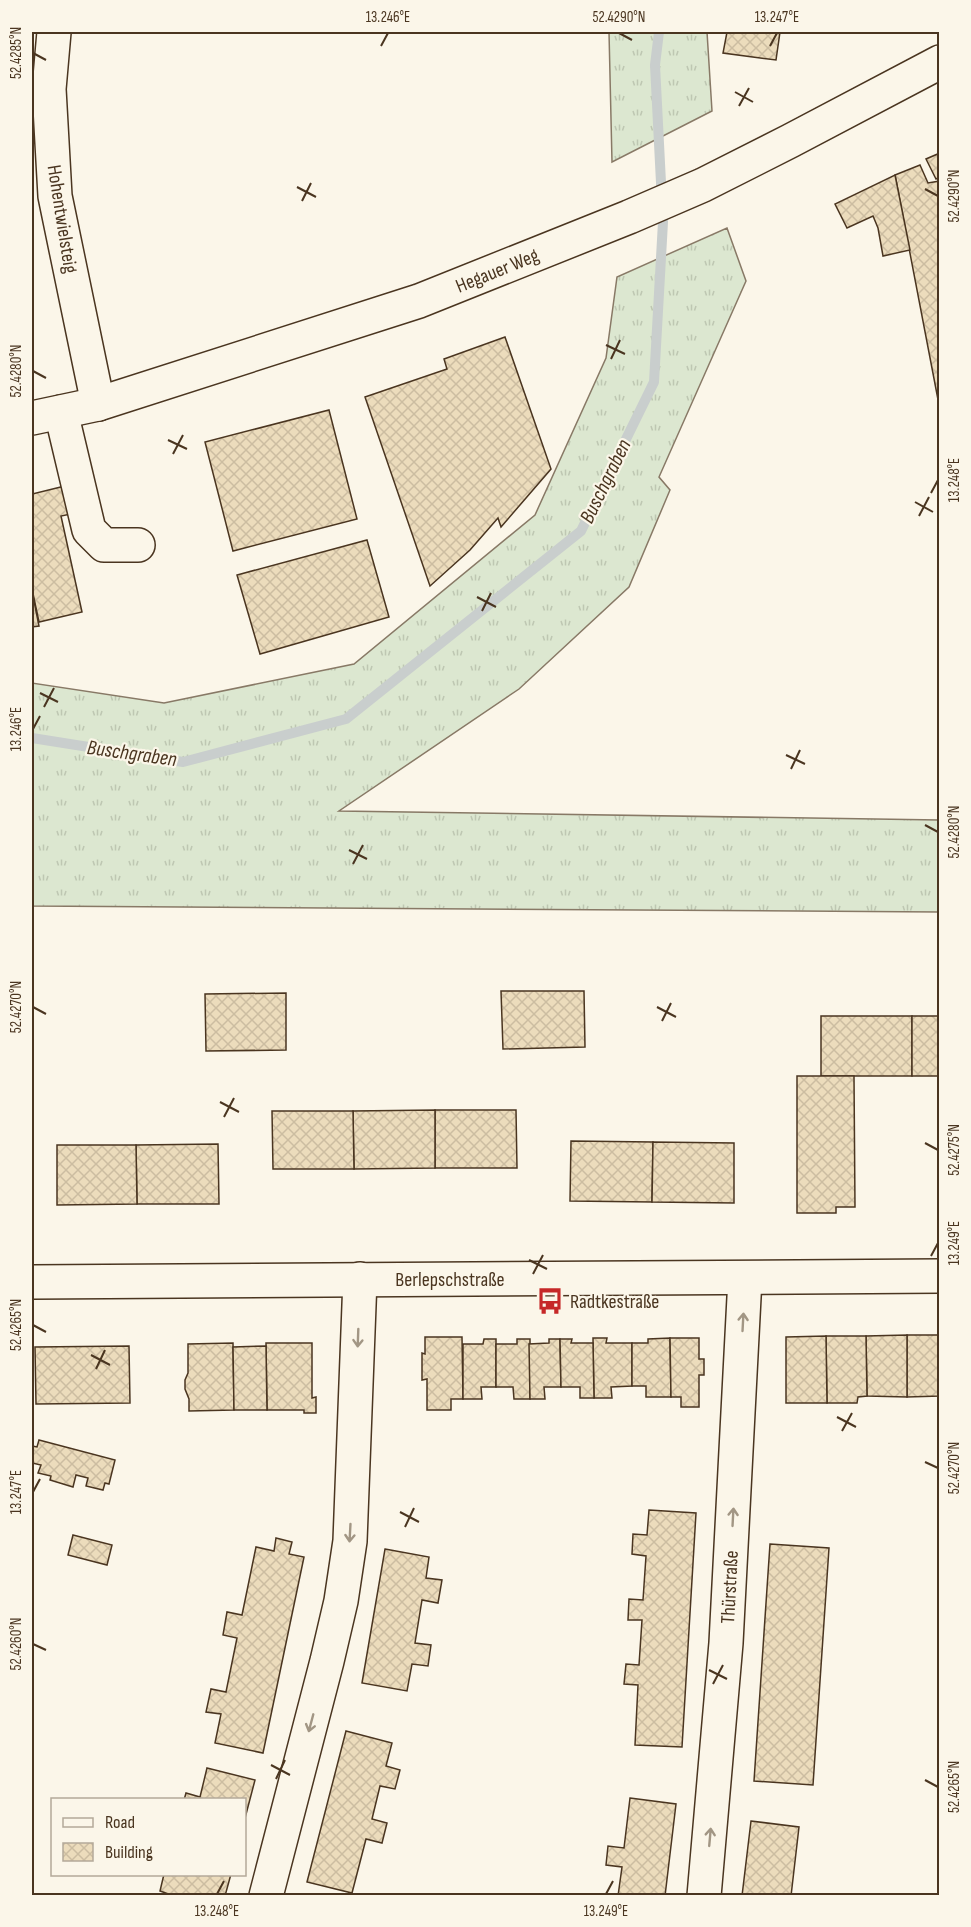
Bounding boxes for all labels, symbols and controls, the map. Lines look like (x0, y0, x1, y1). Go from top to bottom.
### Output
text: 13.246°E (366, 8, 410, 27)
text: 52.4290°N (593, 8, 645, 27)
text: 13.247°E (755, 8, 799, 27)
text: 52.4285°N (7, 27, 26, 79)
street label: Hohentwielsteig (42, 163, 82, 275)
text: 52.4290°N (945, 170, 964, 222)
street label: Hegauer Weg (452, 243, 543, 298)
text: 52.4280°N (7, 345, 26, 397)
water label: Buschgraben (574, 435, 637, 527)
text: 13.248°E (945, 458, 964, 502)
text: 13.246°E (7, 707, 26, 751)
water label: Buschgraben (85, 735, 179, 772)
text: 52.4280°N (945, 806, 964, 858)
text: 52.4270°N (7, 981, 26, 1033)
text: 52.4275°N (945, 1124, 964, 1176)
text: 13.249°E (945, 1221, 964, 1265)
street label: Berlepschstraße (395, 1268, 505, 1292)
bus stop icon: Radtkestraße (535, 1286, 565, 1316)
place label: Radtkestraße (570, 1290, 659, 1314)
text: 52.4265°N (7, 1299, 26, 1351)
one-way arrow (738, 1313, 749, 1333)
one-way arrow (352, 1327, 363, 1347)
text: 52.4270°N (945, 1442, 964, 1494)
text: 13.247°E (7, 1470, 26, 1514)
one-way arrow (727, 1508, 738, 1528)
one-way arrow (344, 1522, 355, 1542)
street label: Thürstraße (716, 1550, 744, 1624)
text: 52.4260°N (7, 1618, 26, 1670)
one-way arrow (305, 1714, 316, 1733)
text: 52.4265°N (945, 1761, 964, 1813)
legend (51, 1798, 246, 1876)
text: Road (105, 1812, 135, 1833)
one-way arrow (705, 1828, 716, 1848)
text: Building (105, 1842, 153, 1863)
text: 13.248°E (195, 1902, 239, 1921)
text: 13.249°E (584, 1902, 628, 1921)

